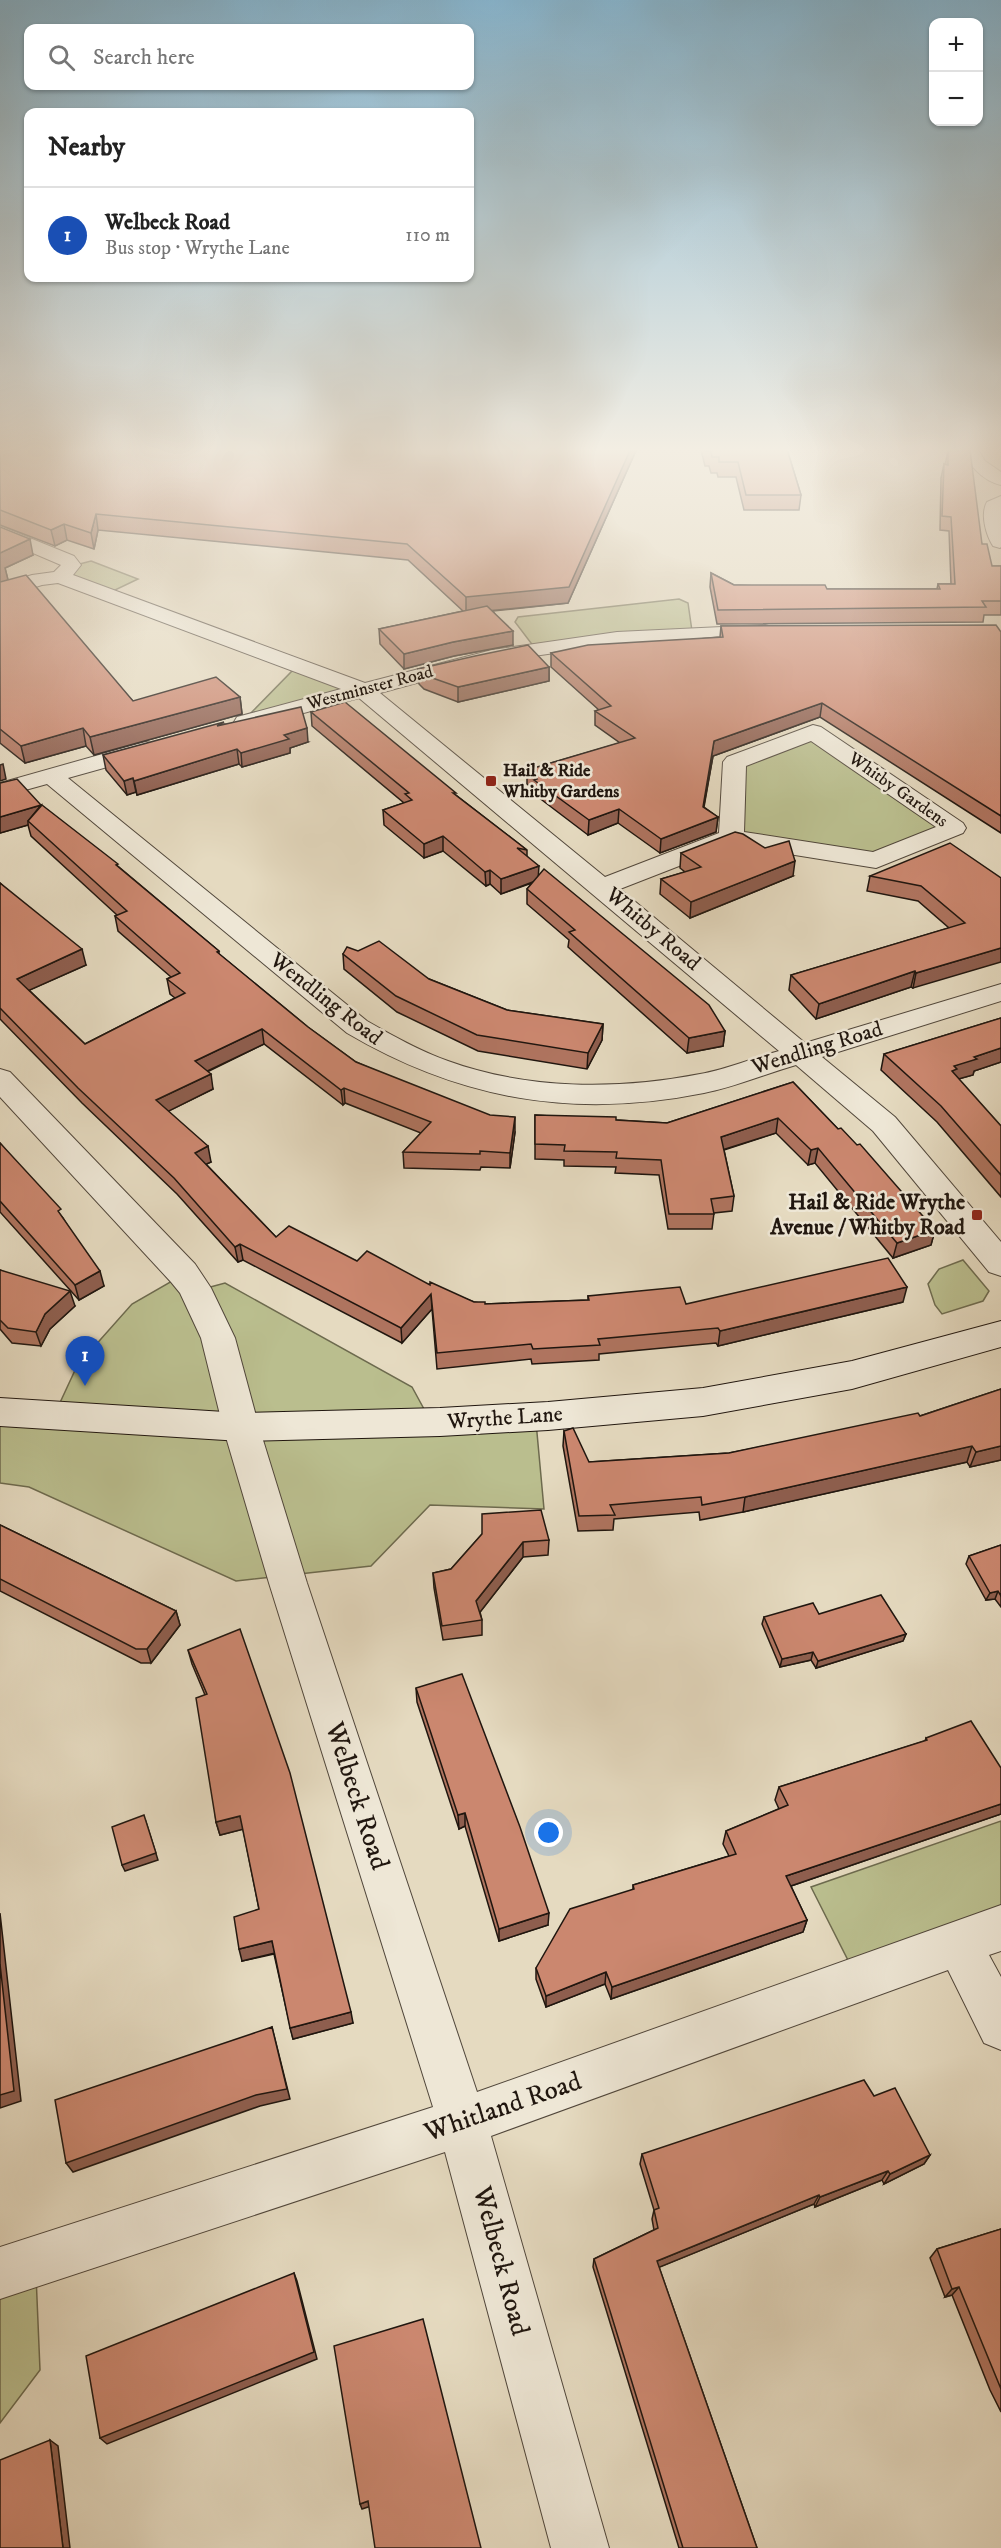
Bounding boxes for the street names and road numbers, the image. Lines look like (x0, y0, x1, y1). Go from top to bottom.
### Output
street label: Westminster Road (304, 661, 435, 716)
street label: Whitby Gardens (843, 747, 952, 832)
street label: Whitby Road (599, 881, 706, 977)
street label: Wendling Road (264, 946, 388, 1051)
street label: Wendling Road (747, 1015, 886, 1081)
street label: Wrythe Lane (445, 1400, 564, 1436)
street label: Welbeck Road (317, 1717, 397, 1875)
street label: Whitland Road (419, 2064, 587, 2150)
street label: Welbeck Road (464, 2182, 537, 2340)

